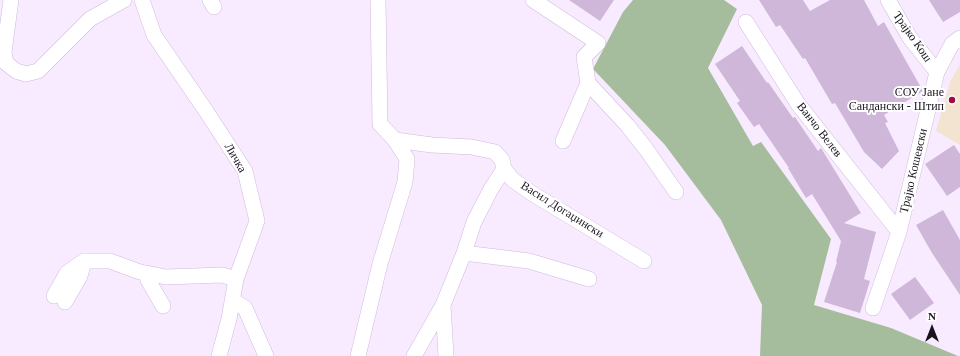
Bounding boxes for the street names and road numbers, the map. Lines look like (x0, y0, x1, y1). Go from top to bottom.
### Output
street label: Трајко Кош (889, 9, 935, 65)
street label: Ванчо Велев (793, 100, 845, 160)
street label: Трајко Кошевски (897, 127, 931, 215)
street label: Личка (221, 141, 249, 175)
street label: Васил Догаџински (518, 179, 606, 241)

